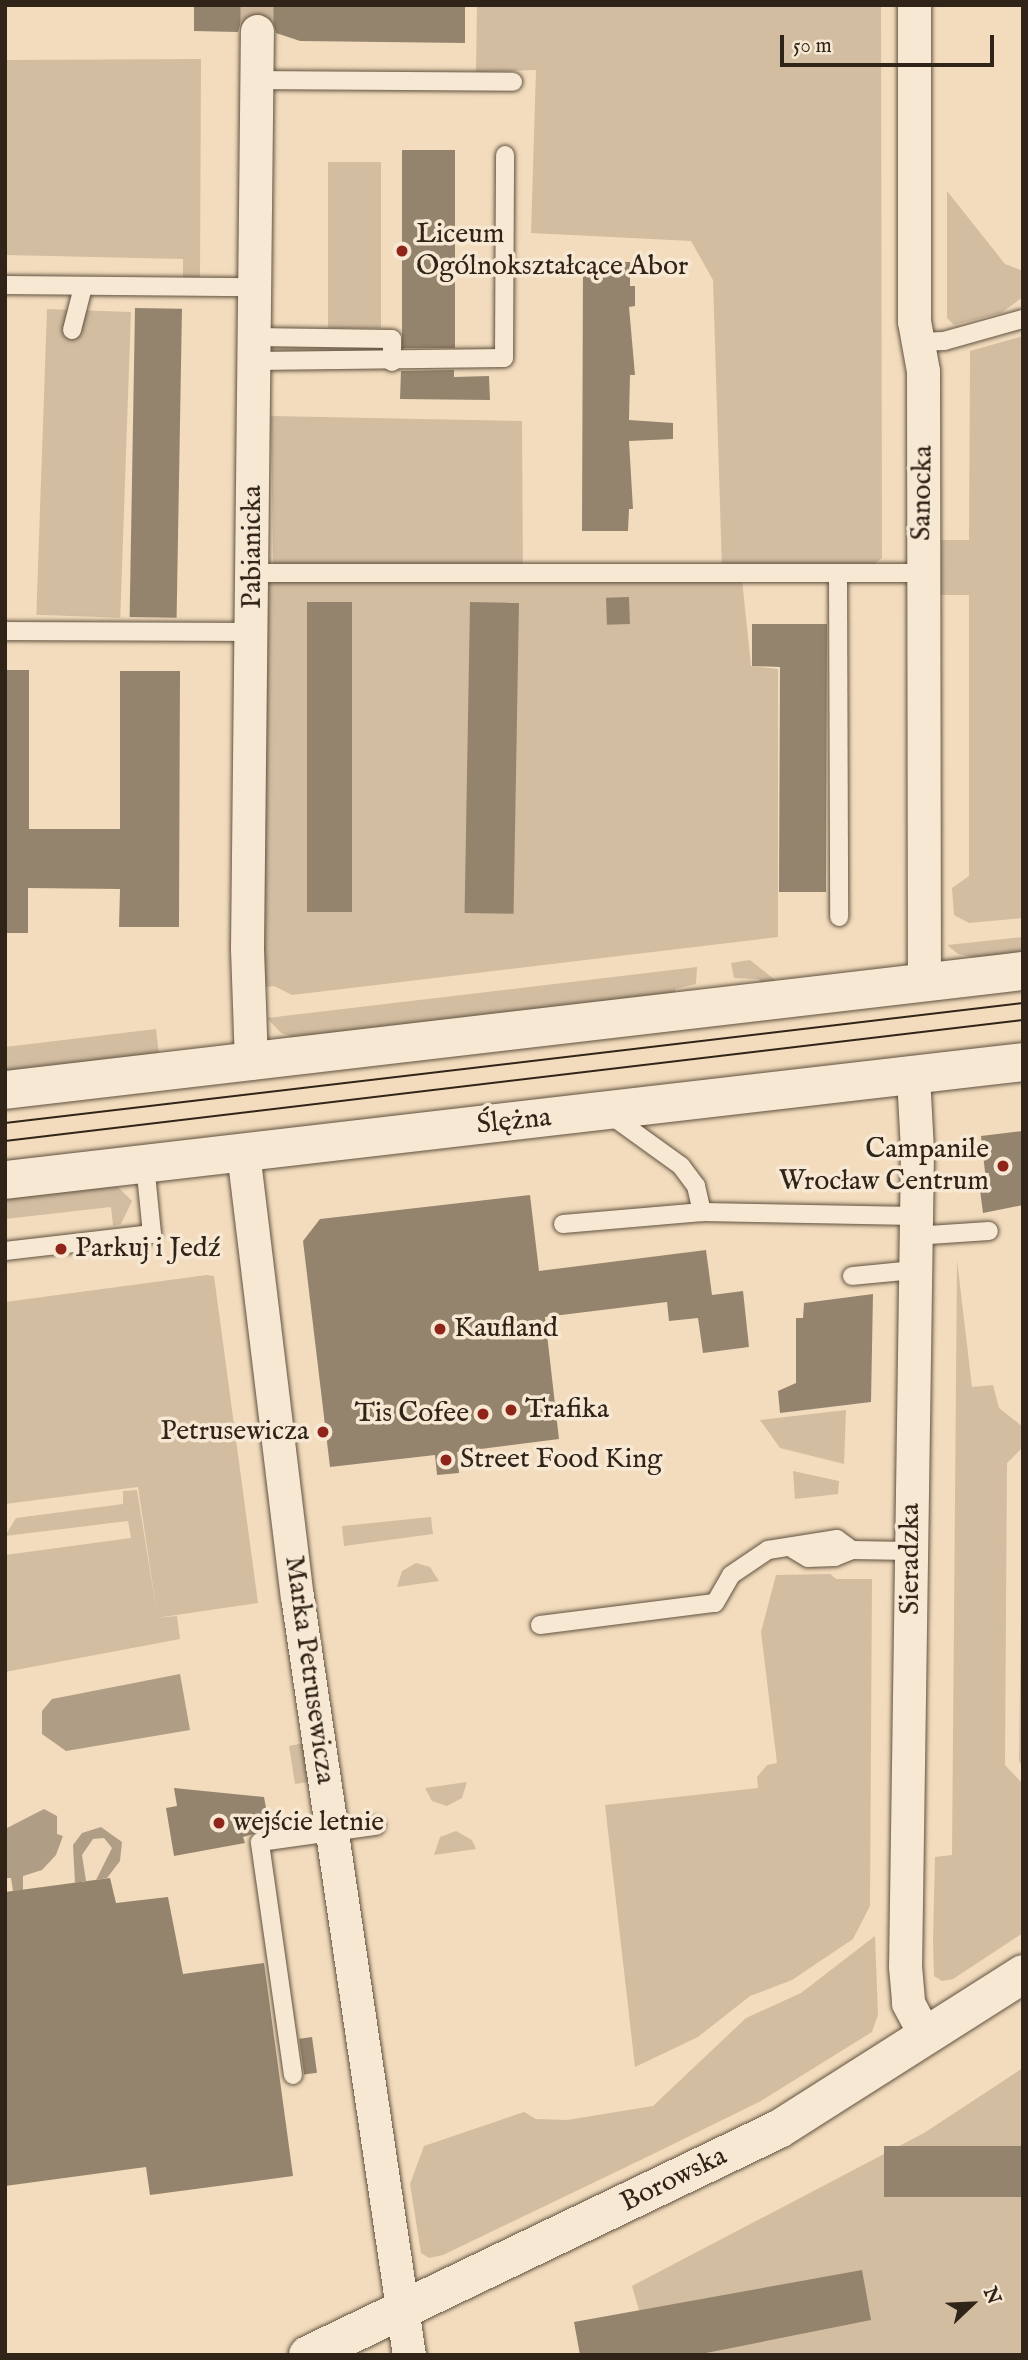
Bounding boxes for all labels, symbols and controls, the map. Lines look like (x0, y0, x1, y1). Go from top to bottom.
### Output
scale bar (783, 21, 996, 65)
text: 50 m (793, 33, 832, 60)
place label: Liceum Ogólnokształcące Abor (416, 218, 688, 284)
marker: Liceum Ogólnokształcące Abor (394, 243, 410, 259)
street label: Sanocka (905, 445, 941, 541)
street label: Pabianicka (236, 485, 270, 609)
street label: Ślężna (475, 1101, 553, 1143)
place label: Campanile Wrocław Centrum (779, 1133, 989, 1199)
marker: Campanile Wrocław Centrum (995, 1158, 1011, 1174)
place label: Parkuj i Jedź (75, 1232, 221, 1266)
marker: Parkuj i Jedź (53, 1241, 69, 1257)
place label: Kaufland (454, 1312, 558, 1346)
marker: Kaufland (432, 1321, 448, 1337)
place label: Trafika (525, 1393, 609, 1427)
place label: Tis Cofee (354, 1397, 469, 1431)
marker: Trafika (503, 1402, 519, 1418)
marker: Tis Cofee (475, 1406, 491, 1422)
place label: Petrusewicza (160, 1415, 309, 1449)
marker: Petrusewicza (315, 1424, 331, 1440)
place label: Street Food King (460, 1443, 662, 1477)
marker: Street Food King (438, 1452, 454, 1468)
street label: Sieradzka (894, 1503, 928, 1615)
street label: Marka Petrusewicza (276, 1554, 342, 1786)
place label: wejście letnie (233, 1806, 384, 1840)
marker: wejście letnie (211, 1815, 227, 1831)
street label: Borowska (615, 2140, 733, 2220)
north arrow (937, 2269, 1007, 2339)
text: N (977, 2284, 1006, 2308)

